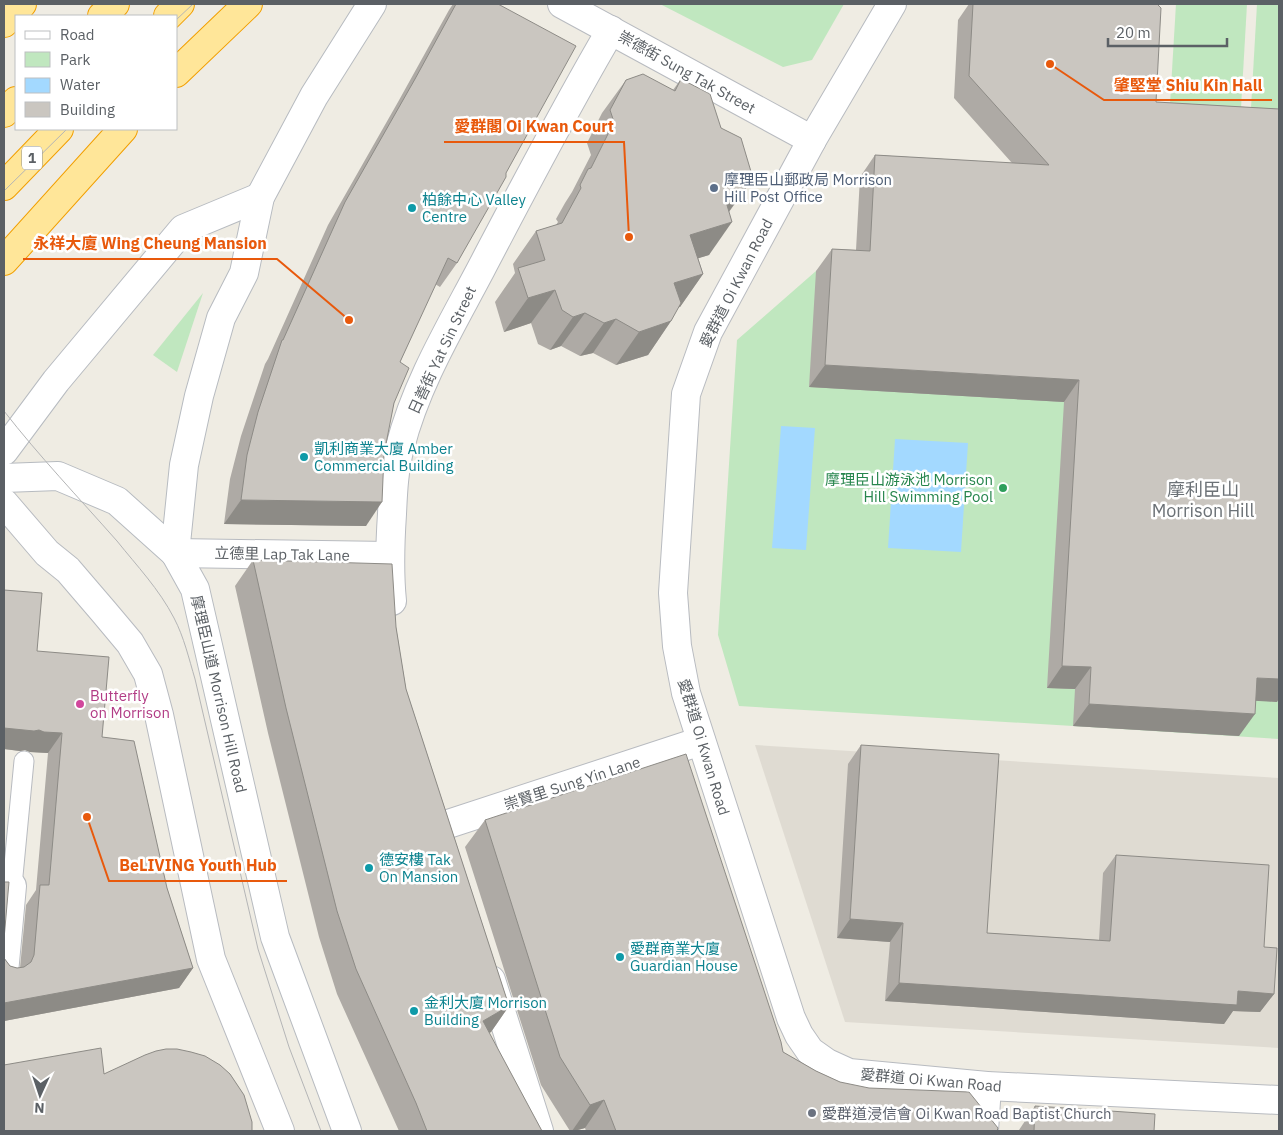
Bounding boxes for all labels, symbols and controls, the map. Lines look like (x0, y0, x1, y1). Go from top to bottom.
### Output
legend (15, 15, 178, 130)
scale bar (1108, 15, 1227, 47)
text: 20 m (1116, 23, 1151, 42)
text: Road (60, 25, 95, 44)
street label: 崇德街 Sung Tak Street (615, 26, 759, 118)
text: Park (60, 50, 90, 69)
callout: 肇堅堂 Shiu Kin Hall (1104, 69, 1272, 100)
text: Water (60, 75, 101, 94)
text: 肇堅堂 Shiu Kin Hall (1114, 75, 1262, 95)
text: Building (60, 100, 115, 119)
callout: 愛群閣 Oi Kwan Court (444, 111, 624, 142)
text: 愛群閣 Oi Kwan Court (454, 116, 614, 136)
road number: 1 (22, 146, 42, 170)
place label: 摩理臣山郵政局 Morrison Hill Post Office (724, 170, 892, 206)
marker: 摩理臣山郵政局 Morrison Hill Post Office (708, 182, 720, 194)
place label: 柏餘中心 Valley Centre (422, 190, 526, 226)
marker: 柏餘中心 Valley Centre (406, 202, 418, 214)
street label: 愛群道 Oi Kwan Road (695, 216, 777, 350)
callout: 永祥大廈 Wing Cheung Mansion (23, 228, 277, 259)
text: 永祥大廈 Wing Cheung Mansion (33, 233, 267, 253)
street label: 日善街 Yat Sin Street (404, 283, 480, 417)
place label: 凱利商業大廈 Amber Commercial Building (314, 439, 454, 475)
marker: 凱利商業大廈 Amber Commercial Building (298, 451, 310, 463)
place label: 摩理臣山游泳池 Morrison Hill Swimming Pool (825, 470, 993, 506)
district label: 摩利臣山 Morrison Hill (1152, 478, 1254, 522)
marker: 摩理臣山游泳池 Morrison Hill Swimming Pool (997, 482, 1009, 494)
street label: 立德里 Lap Tak Lane (214, 543, 350, 565)
street label: 摩理臣山道 Morrison Hill Road (187, 593, 251, 795)
street label: 愛群道 Oi Kwan Road (674, 676, 734, 818)
place label: Butterfly on Morrison (90, 686, 170, 722)
marker: Butterfly on Morrison (74, 698, 86, 710)
street label: 崇賢里 Sung Yin Lane (501, 752, 643, 814)
callout: BeLIVING Youth Hub (109, 850, 287, 881)
place label: 德安樓 Tak On Mansion (379, 850, 458, 886)
text: BeLIVING Youth Hub (119, 855, 277, 875)
marker: 德安樓 Tak On Mansion (363, 862, 375, 874)
place label: 愛群商業大廈 Guardian House (630, 939, 738, 975)
marker: 愛群商業大廈 Guardian House (614, 951, 626, 963)
place label: 金利大廈 Morrison Building (424, 993, 547, 1029)
marker: 金利大廈 Morrison Building (408, 1005, 420, 1017)
street label: 愛群道 Oi Kwan Road (860, 1064, 1002, 1096)
north arrow (15, 1070, 65, 1120)
text: N (34, 1099, 45, 1117)
place label: 愛群道浸信會 Oi Kwan Road Baptist Church (822, 1104, 1112, 1123)
marker: 愛群道浸信會 Oi Kwan Road Baptist Church (806, 1107, 818, 1119)

